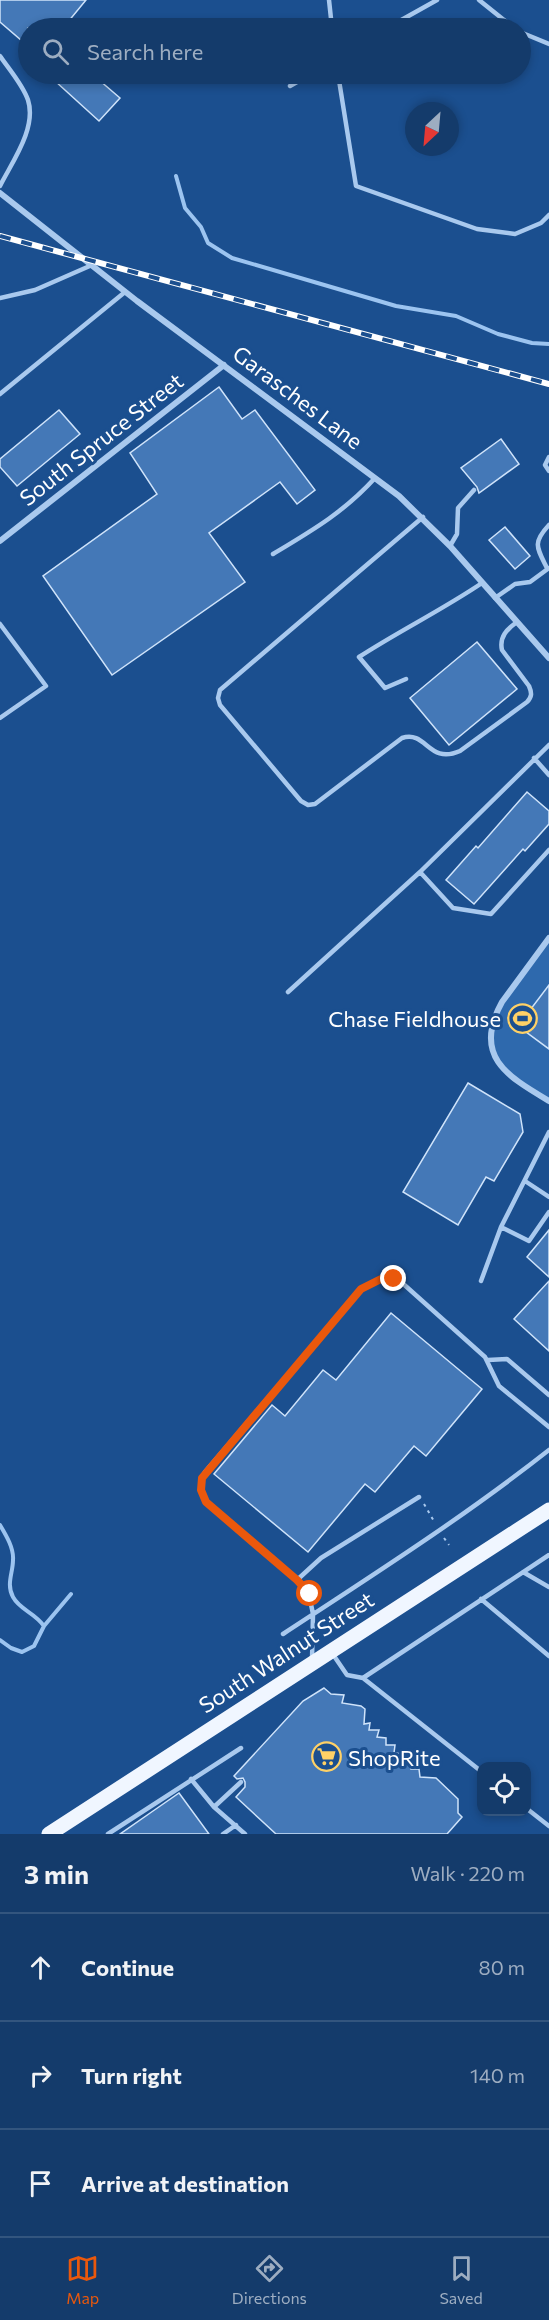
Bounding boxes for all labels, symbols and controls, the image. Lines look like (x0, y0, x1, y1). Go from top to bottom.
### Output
search box (18, 18, 531, 84)
icon: search (39, 35, 72, 68)
text: Search here (87, 38, 203, 65)
north arrow (405, 102, 459, 156)
street label: Garasches Lane (228, 339, 368, 455)
street label: South Spruce Street (14, 367, 188, 511)
sports icon: Chase Fieldhouse (506, 1002, 538, 1034)
place label: Chase Fieldhouse (328, 1005, 501, 1032)
route end (380, 1265, 406, 1291)
route start (296, 1580, 322, 1606)
street label: South Walnut Street (194, 1585, 378, 1719)
supermarket icon: ShopRite (311, 1741, 343, 1773)
place label: ShopRite (348, 1744, 441, 1771)
map controls (477, 1762, 531, 1816)
button: locate (477, 1762, 531, 1816)
text: 3 min (24, 1858, 89, 1889)
text: Walk · 220 m (410, 1861, 525, 1885)
icon: ahead (24, 1951, 57, 1984)
text: Continue (81, 1954, 174, 1981)
text: 80 m (479, 1955, 525, 1979)
icon: right (24, 2059, 57, 2092)
text: Turn right (81, 2062, 182, 2089)
text: 140 m (470, 2063, 525, 2087)
icon: arrive (24, 2167, 57, 2200)
text: Arrive at destination (81, 2170, 289, 2197)
tab: Map (66, 2252, 99, 2307)
tab: Directions (232, 2252, 307, 2307)
tab: Saved (439, 2252, 483, 2307)

